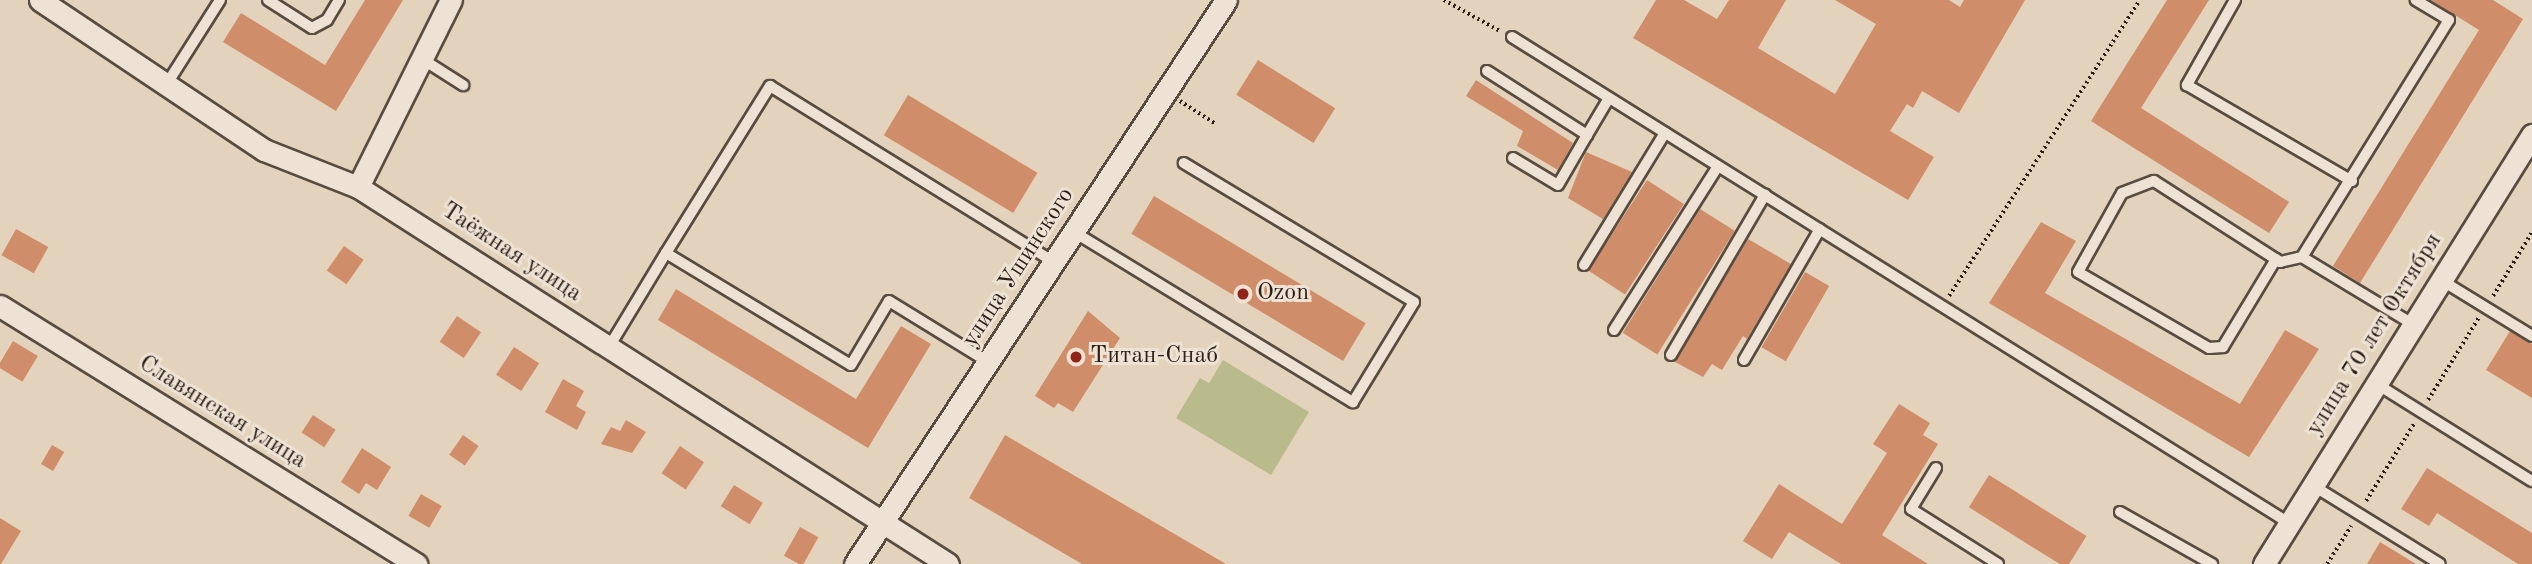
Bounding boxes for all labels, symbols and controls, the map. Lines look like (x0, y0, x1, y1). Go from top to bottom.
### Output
street label: улица Ушинского (957, 183, 1081, 353)
street label: Таёжная улица (435, 197, 587, 309)
street label: улица 70 лет Октября (2301, 228, 2449, 442)
place label: Ozon (1257, 280, 1309, 308)
marker: Ozon (1235, 286, 1251, 302)
place label: Титан-Снаб (1090, 343, 1218, 371)
marker: Титан-Снаб (1068, 349, 1084, 365)
street label: Славянская улица (133, 350, 311, 476)

